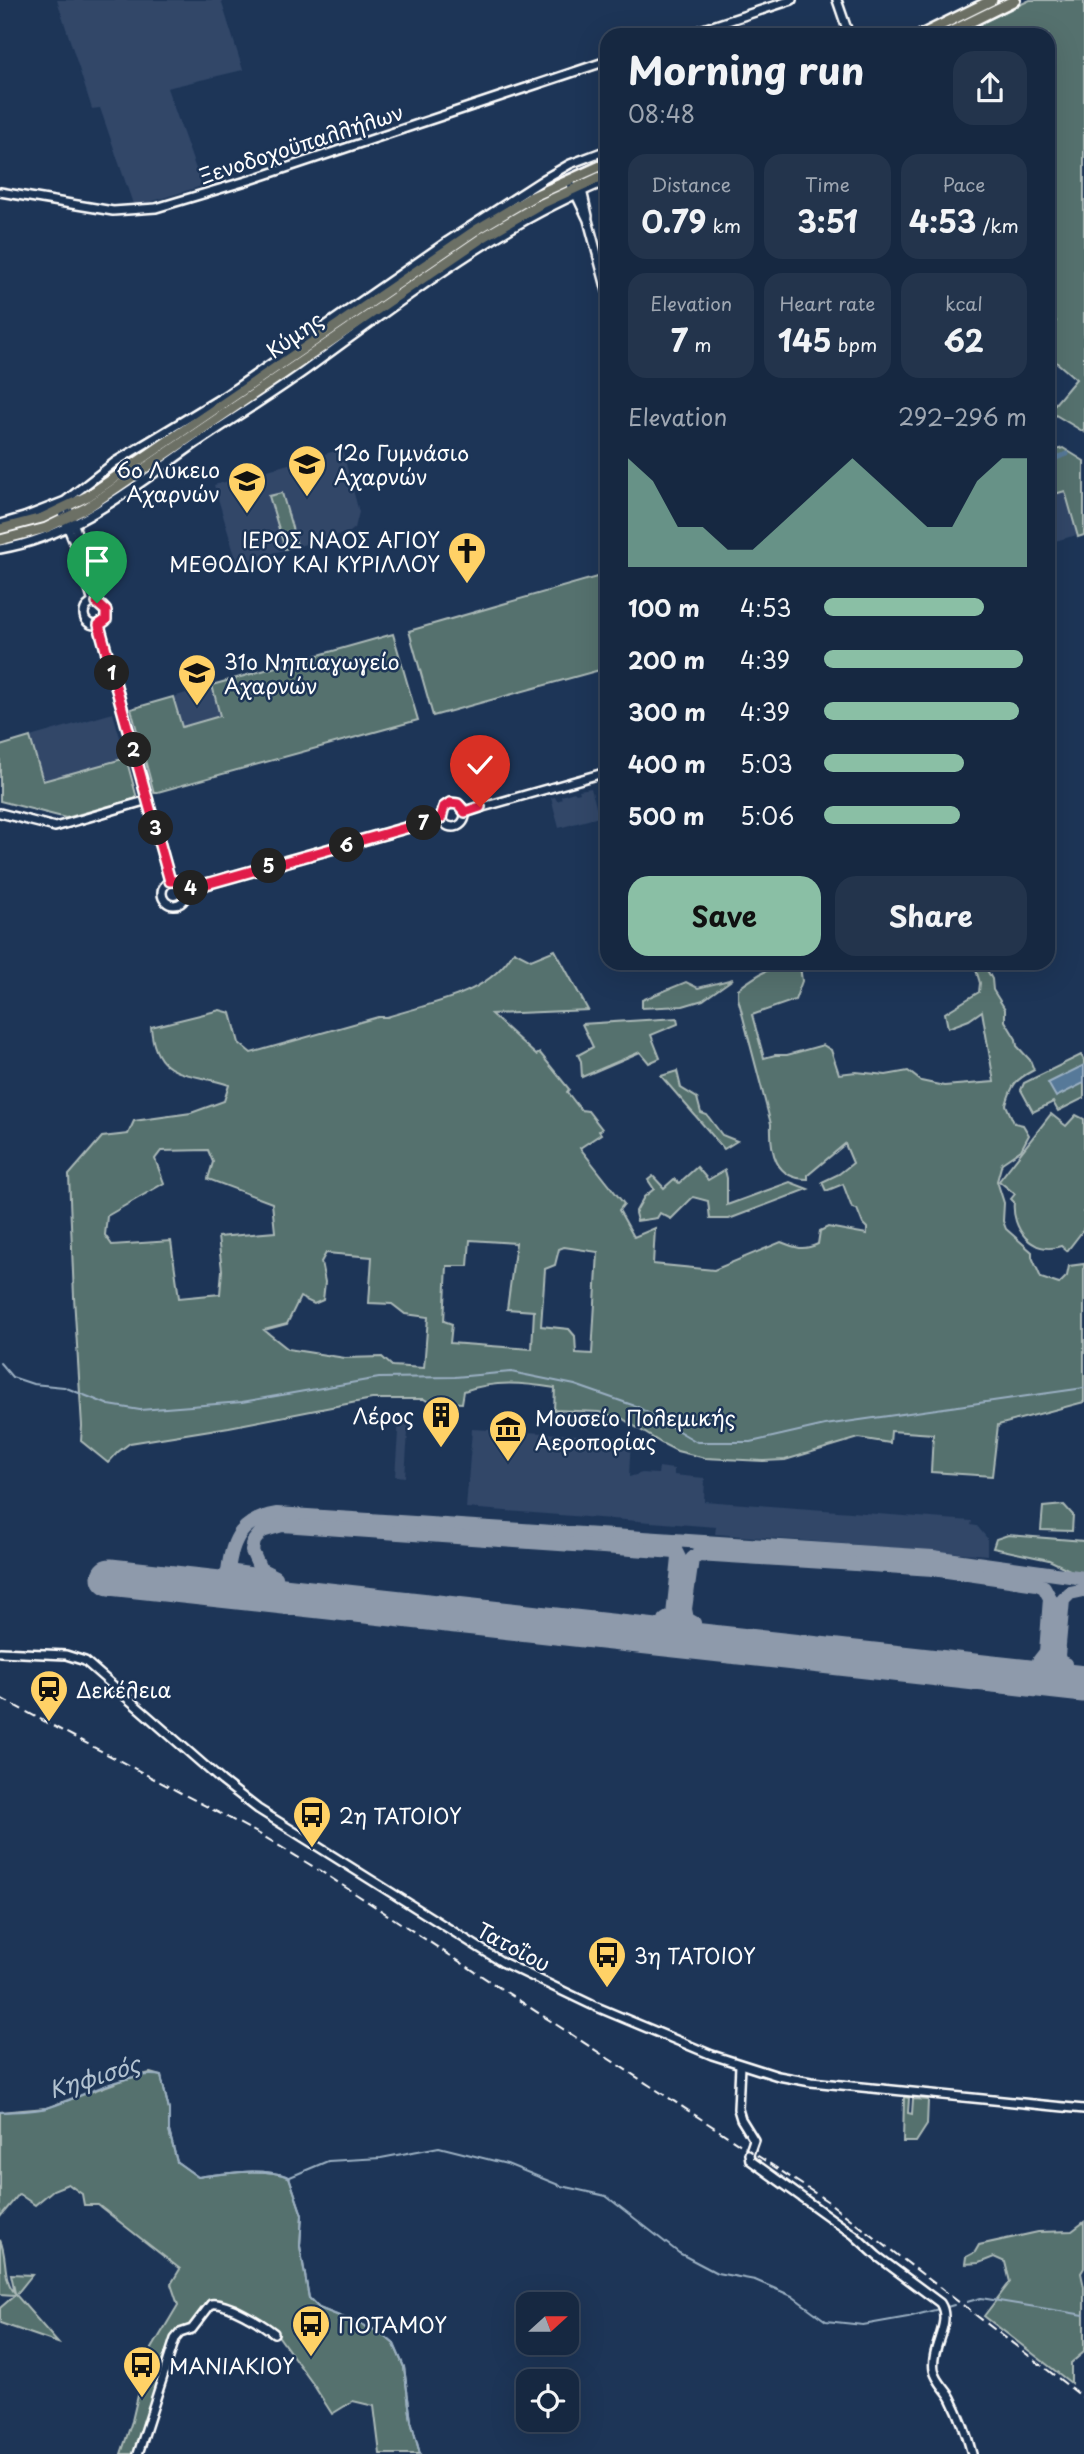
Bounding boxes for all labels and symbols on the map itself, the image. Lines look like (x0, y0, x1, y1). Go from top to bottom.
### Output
street label: Ξενοδοχοϋπαλλήλων (195, 95, 407, 191)
street label: Κύμης (259, 303, 329, 365)
place label: 12ο Γυμνάσιο Αχαρνών (334, 436, 469, 492)
school or university icon: 12ο Γυμνάσιο Αχαρνών (286, 443, 328, 498)
place label: 6ο Λυκειο Αχαρνών (116, 453, 220, 509)
school or university icon: 6ο Λυκειο Αχαρνών (226, 460, 268, 515)
place label: ΙΕΡΟΣ ΝΑΟΣ ΑΓΙΟΥ ΜΕΘΟΔΙΟΥ ΚΑΙ ΚΥΡΙΛΛΟΥ (169, 523, 440, 579)
church icon: ΙΕΡΟΣ ΝΑΟΣ ΑΓΙΟΥ ΜΕΘΟΔΙΟΥ ΚΑΙ ΚΥΡΙΛΛΟΥ (446, 530, 488, 585)
pin (67, 531, 127, 603)
place label: 31ο Νηπιαγωγείο Αχαρνών (224, 645, 399, 701)
school or university icon: 31ο Νηπιαγωγείο Αχαρνών (176, 652, 218, 707)
pin: 1 (94, 656, 130, 690)
pin: 2 (116, 732, 152, 768)
pin (450, 735, 510, 807)
pin: 7 (406, 806, 442, 840)
pin: 3 (138, 810, 174, 846)
pin: 6 (330, 828, 364, 862)
pin: 5 (252, 848, 286, 884)
pin: 4 (174, 870, 208, 906)
building icon: Λέρος (420, 1394, 462, 1449)
place label: Λέρος (353, 1399, 414, 1431)
place label: Μουσείο Πολεμικής Αεροπορίας (535, 1401, 736, 1457)
museum icon: Μουσείο Πολεμικής Αεροπορίας (487, 1408, 529, 1463)
station icon: Δεκέλεια (28, 1668, 70, 1723)
place label: Δεκέλεια (76, 1673, 172, 1705)
bus stop icon: 2η ΤΑΤΟΙΟΥ (291, 1794, 333, 1849)
place label: 2η ΤΑΤΟΙΟΥ (339, 1799, 462, 1831)
street label: Τατοΐου (471, 1913, 557, 1979)
bus stop icon: 3η ΤΑΤΟΙΟΥ (586, 1934, 628, 1989)
place label: 3η ΤΑΤΟΙΟΥ (634, 1939, 756, 1971)
water label: Κηφισός (44, 2045, 146, 2106)
north arrow (516, 2292, 579, 2356)
bus stop icon: ΠΟΤΑΜΟΥ (290, 2303, 332, 2358)
place label: ΠΟΤΑΜΟΥ (338, 2308, 447, 2340)
bus stop icon: ΜΑΝΙΑΚΙΟΥ (121, 2344, 163, 2399)
place label: ΜΑΝΙΑΚΙΟΥ (169, 2349, 295, 2381)

